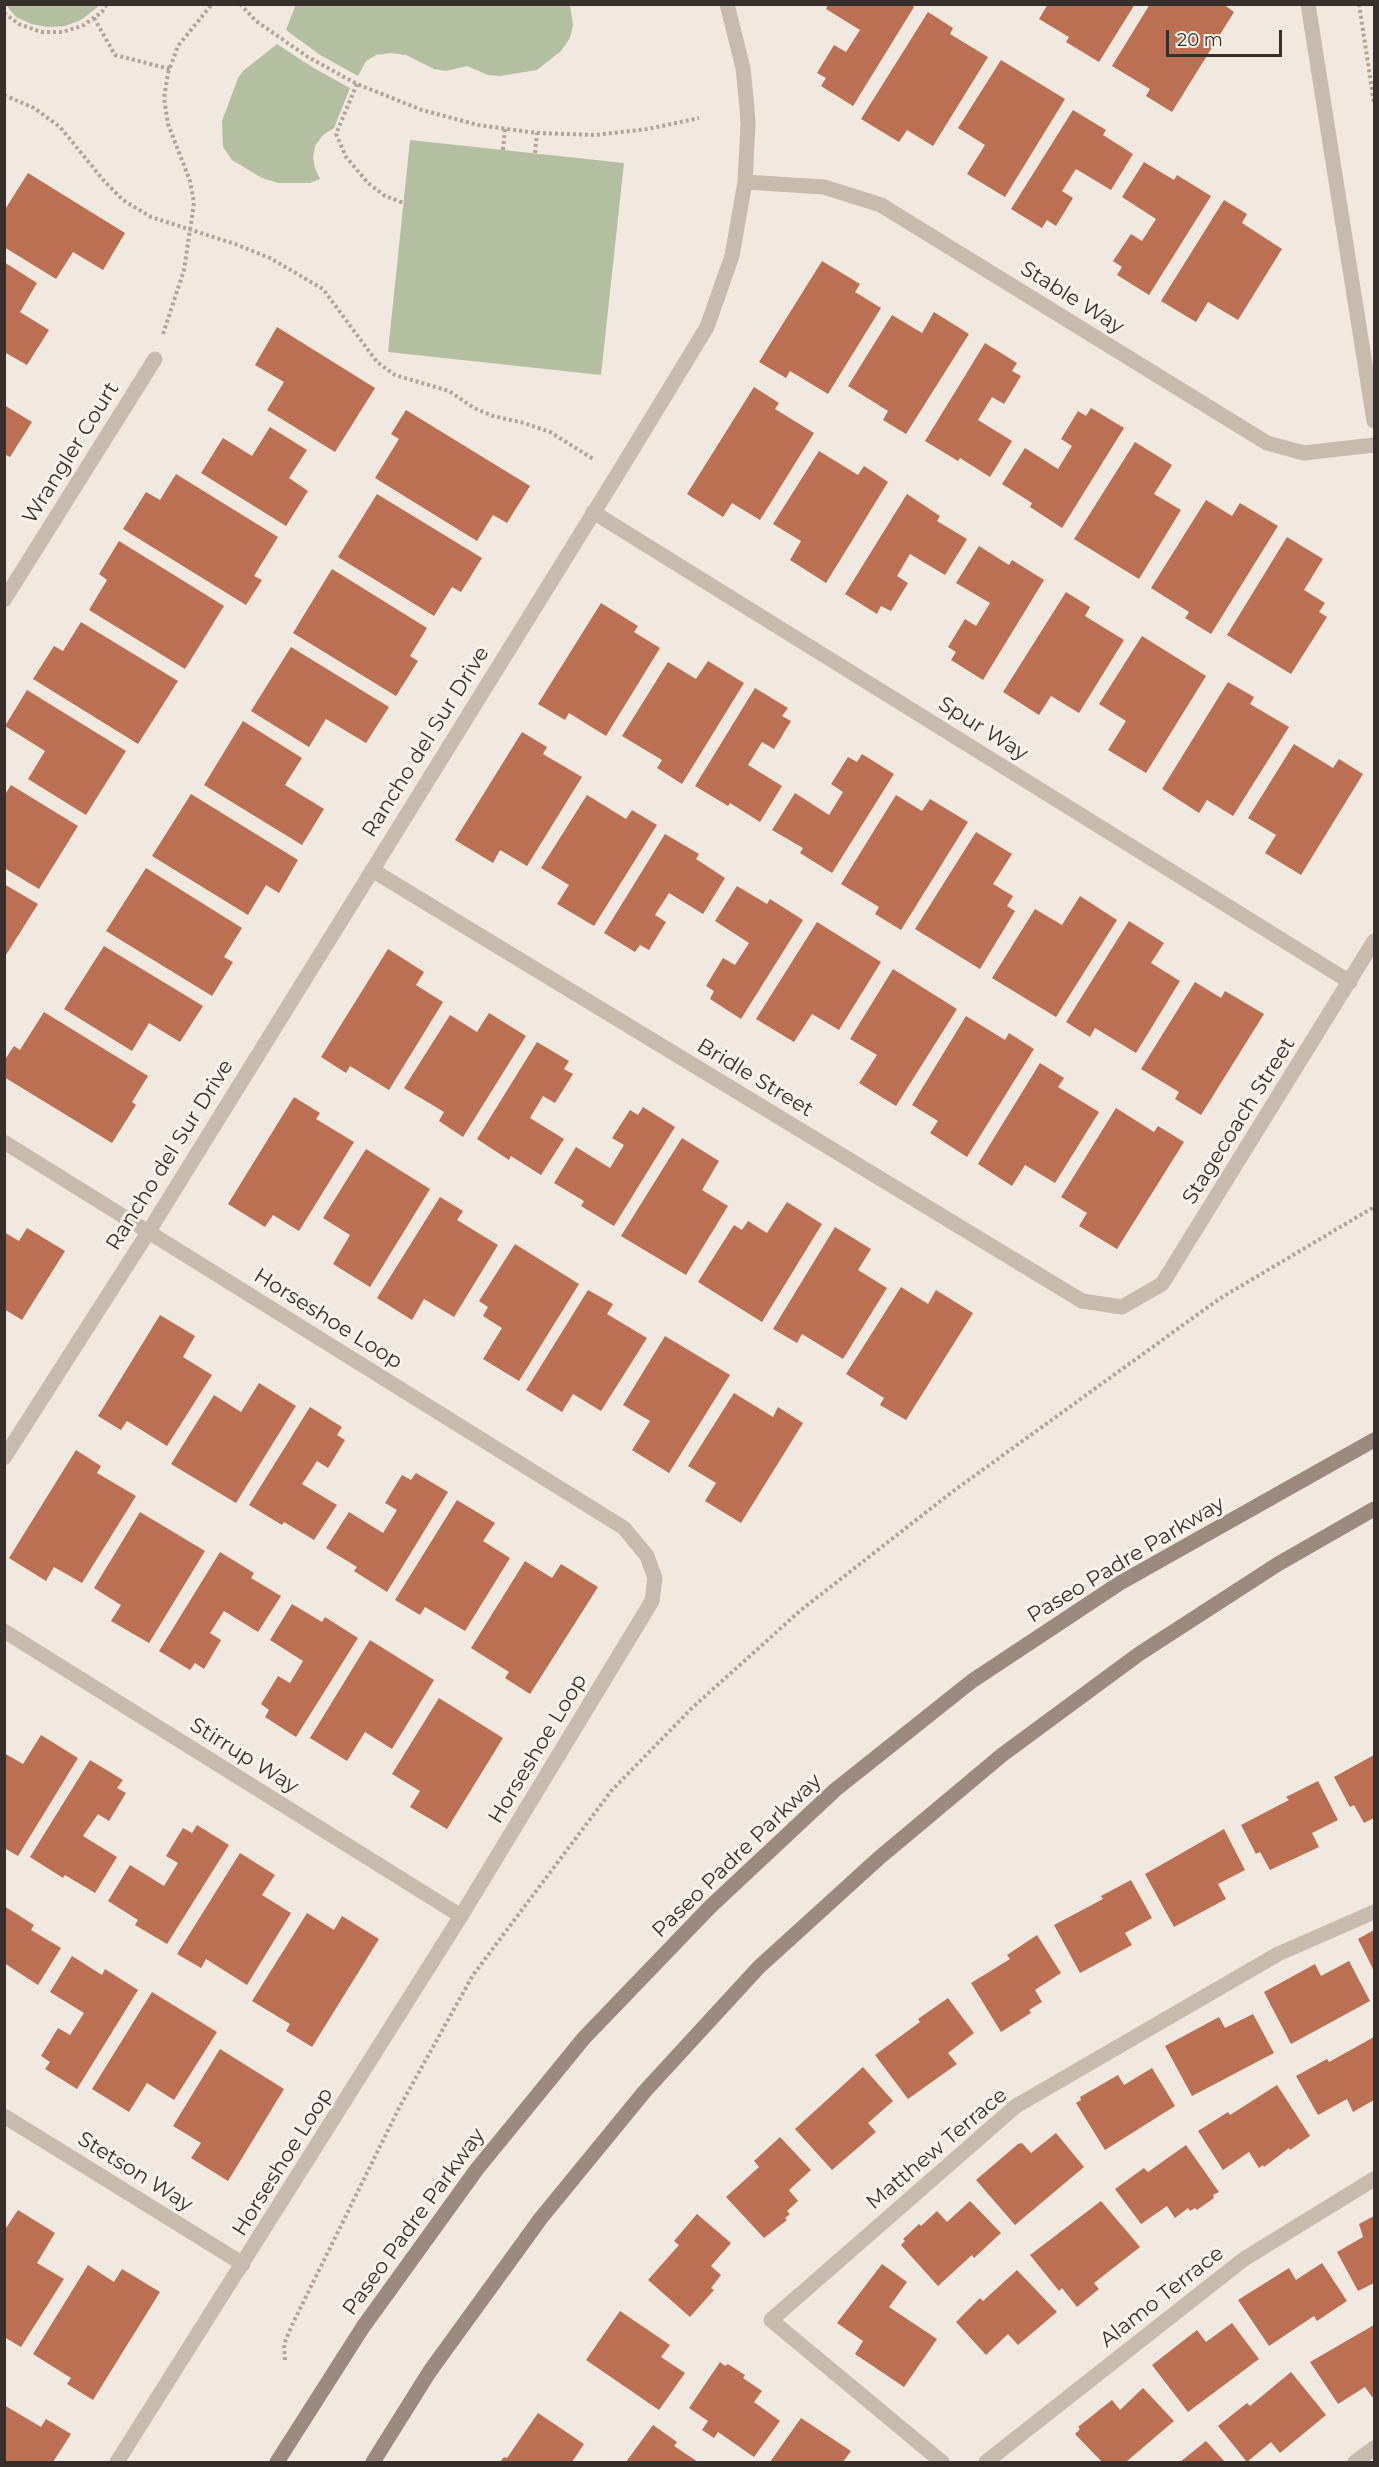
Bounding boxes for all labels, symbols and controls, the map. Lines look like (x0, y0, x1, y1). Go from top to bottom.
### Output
scale bar (1169, 18, 1284, 56)
text: 20 m (1177, 29, 1223, 51)
street label: Stable Way (1016, 256, 1128, 340)
street label: Wrangler Court (17, 377, 125, 529)
street label: Rancho del Sur Drive (357, 642, 495, 842)
street label: Spur Way (934, 692, 1032, 766)
street label: Bridle Street (692, 1033, 818, 1123)
street label: Stagecoach Street (1177, 1033, 1301, 1209)
street label: Rancho del Sur Drive (101, 1055, 239, 1255)
street label: Horseshoe Loop (249, 1263, 407, 1375)
street label: Paseo Padre Parkway (1023, 1491, 1229, 1629)
street label: Horseshoe Loop (483, 1670, 593, 1828)
street label: Stirrup Way (185, 1713, 303, 1799)
street label: Paseo Padre Parkway (647, 1769, 827, 1943)
street label: Horseshoe Loop (227, 2083, 339, 2241)
street label: Matthew Terrace (862, 2083, 1012, 2215)
street label: Paseo Padre Parkway (338, 2123, 490, 2321)
street label: Stetson Way (73, 2127, 197, 2217)
street label: Alamo Terrace (1095, 2241, 1229, 2353)

